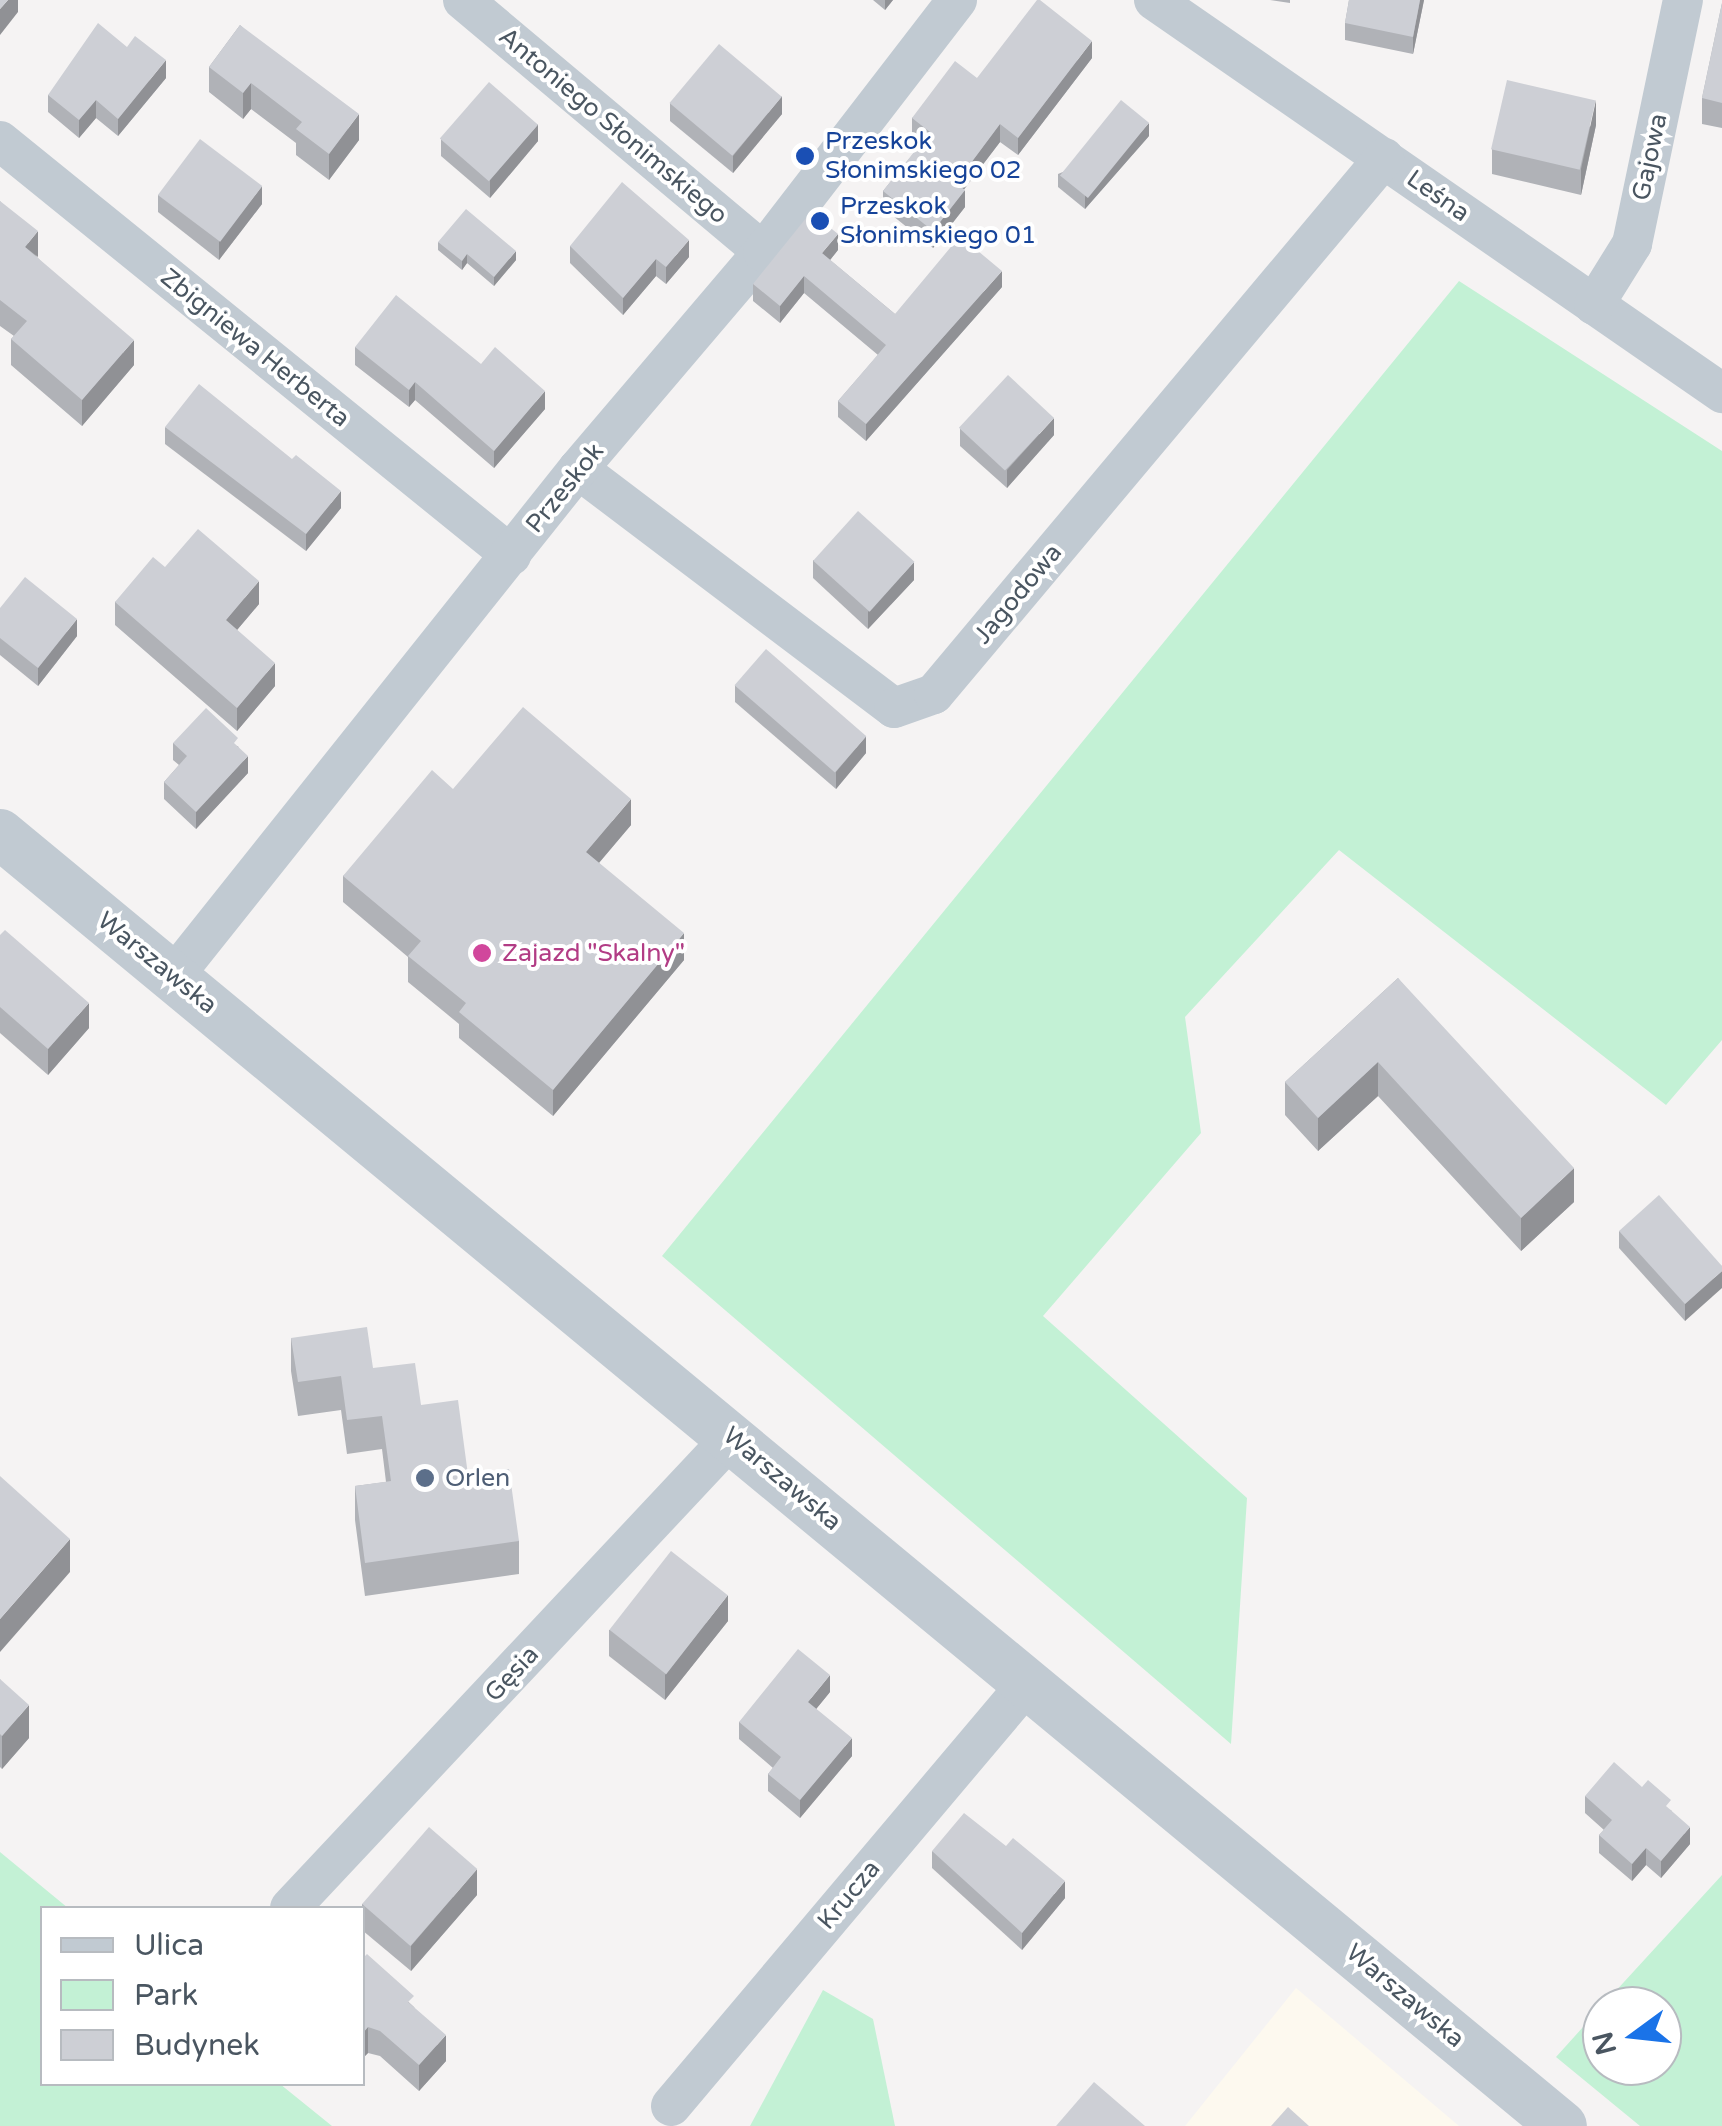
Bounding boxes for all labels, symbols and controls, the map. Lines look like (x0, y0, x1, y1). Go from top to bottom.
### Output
street label: Antoniego Słonimskiego (492, 21, 734, 231)
street label: Gajowa (1626, 111, 1674, 203)
place label: Przeskok Słonimskiego 02 (825, 127, 1021, 186)
marker: Przeskok Słonimskiego 02 (794, 145, 816, 167)
street label: Leśna (1401, 164, 1475, 228)
place label: Przeskok Słonimskiego 01 (840, 192, 1036, 251)
marker: Przeskok Słonimskiego 01 (809, 210, 831, 232)
street label: Zbigniewa Herberta (154, 262, 356, 434)
street label: Przeskok (520, 437, 610, 539)
street label: Jagodowa (968, 538, 1068, 650)
street label: Warszawska (91, 906, 223, 1020)
place label: Zajazd "Skalny" (502, 938, 685, 968)
marker: Zajazd "Skalny" (471, 942, 493, 964)
street label: Warszawska (717, 1421, 847, 1537)
place label: Orlen (445, 1463, 510, 1493)
marker: Orlen (414, 1467, 436, 1489)
street label: Gęsia (479, 1640, 545, 1708)
street label: Krucza (811, 1854, 887, 1936)
legend (40, 1906, 365, 2086)
text: Ulica (134, 1927, 204, 1964)
street label: Warszawska (1340, 1938, 1470, 2054)
text: Park (134, 1977, 198, 2014)
north arrow (1582, 1986, 1682, 2086)
text: Budynek (134, 2027, 260, 2064)
text: N (1586, 2028, 1624, 2059)

